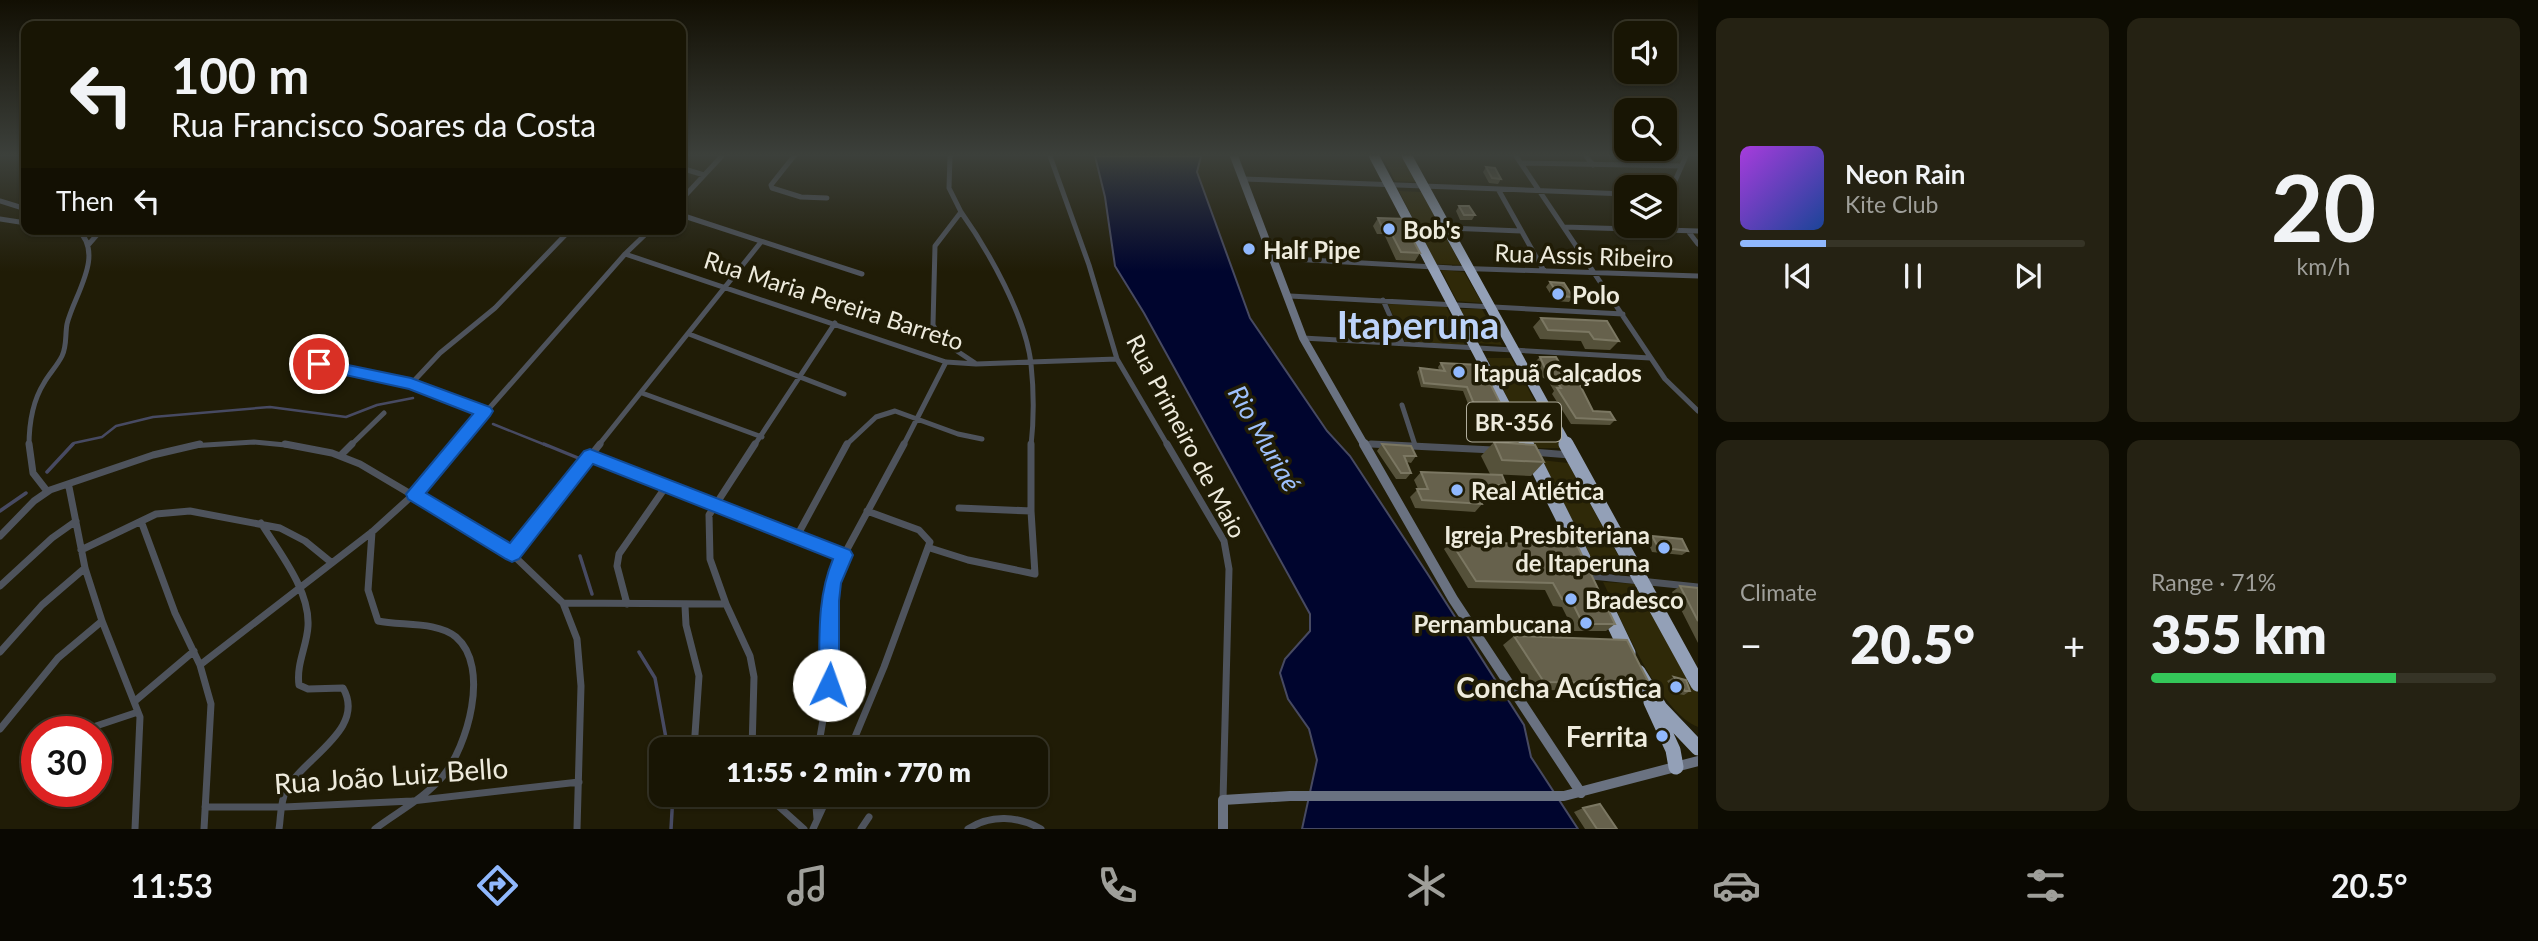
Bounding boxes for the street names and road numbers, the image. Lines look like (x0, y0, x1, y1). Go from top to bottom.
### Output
street label: Rua Assis Ribeiro (1494, 237, 1674, 273)
street label: Rua Maria Pereira Barreto (701, 244, 967, 356)
street label: Rua Primeiro de Maio (1121, 329, 1253, 543)
road number: BR-356 (1467, 402, 1561, 442)
street label: Rua João Luiz Bello (273, 750, 509, 800)

